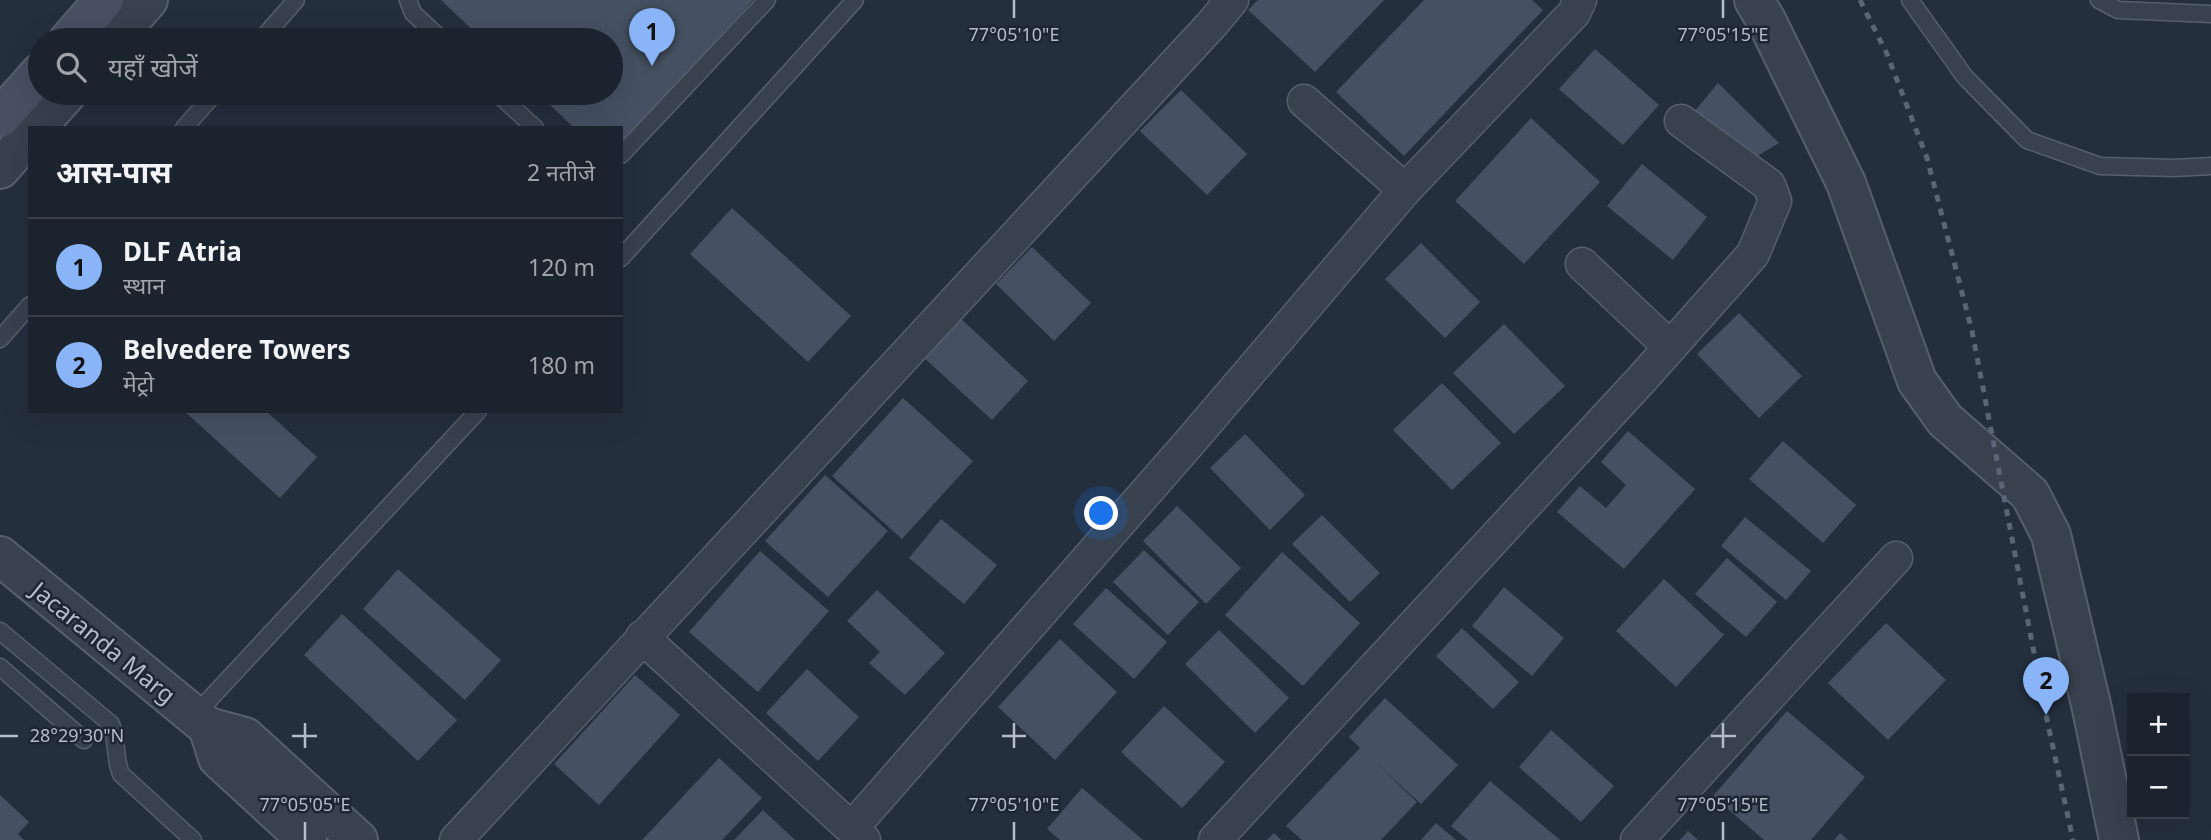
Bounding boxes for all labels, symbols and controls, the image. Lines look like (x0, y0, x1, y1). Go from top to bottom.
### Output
pin: 1 (629, 8, 675, 66)
text: 77°05'10"E (969, 22, 1059, 46)
text: 77°05'15"E (1678, 22, 1768, 46)
search box (28, 28, 623, 105)
icon: search (52, 48, 90, 86)
text: यहाँ खोजें (108, 49, 198, 85)
text: आस-पास (56, 151, 172, 192)
text: 2 नतीजे (527, 156, 595, 188)
text: DLF Atria (123, 233, 242, 269)
text: 1 (72, 251, 86, 283)
text: 120 m (528, 251, 595, 283)
text: स्थान (123, 269, 165, 301)
text: Belvedere Towers (123, 331, 351, 367)
text: 2 (72, 349, 86, 381)
text: 180 m (528, 349, 595, 381)
text: मेट्रो (123, 367, 154, 399)
your location (1084, 496, 1118, 530)
street label: Jacaranda Marg (23, 572, 183, 710)
pin: 2 (2023, 657, 2069, 715)
map controls (2127, 693, 2190, 819)
button: + (2127, 693, 2190, 756)
text: 28°29'30"N (30, 723, 124, 747)
button: − (2127, 756, 2190, 819)
text: 77°05'05"E (260, 792, 350, 816)
text: 77°05'10"E (969, 792, 1059, 816)
text: 77°05'15"E (1678, 792, 1768, 816)

